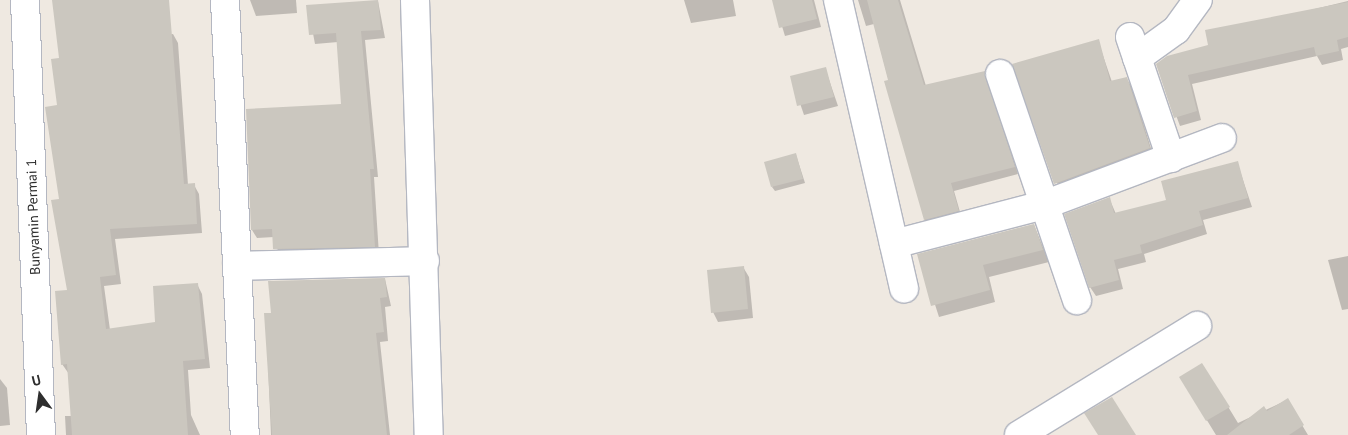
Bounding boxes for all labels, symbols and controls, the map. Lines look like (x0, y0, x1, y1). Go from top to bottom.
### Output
street label: Bunyamin Permai 1 (23, 159, 43, 275)
north arrow (15, 370, 65, 420)
text: U (30, 371, 43, 390)

